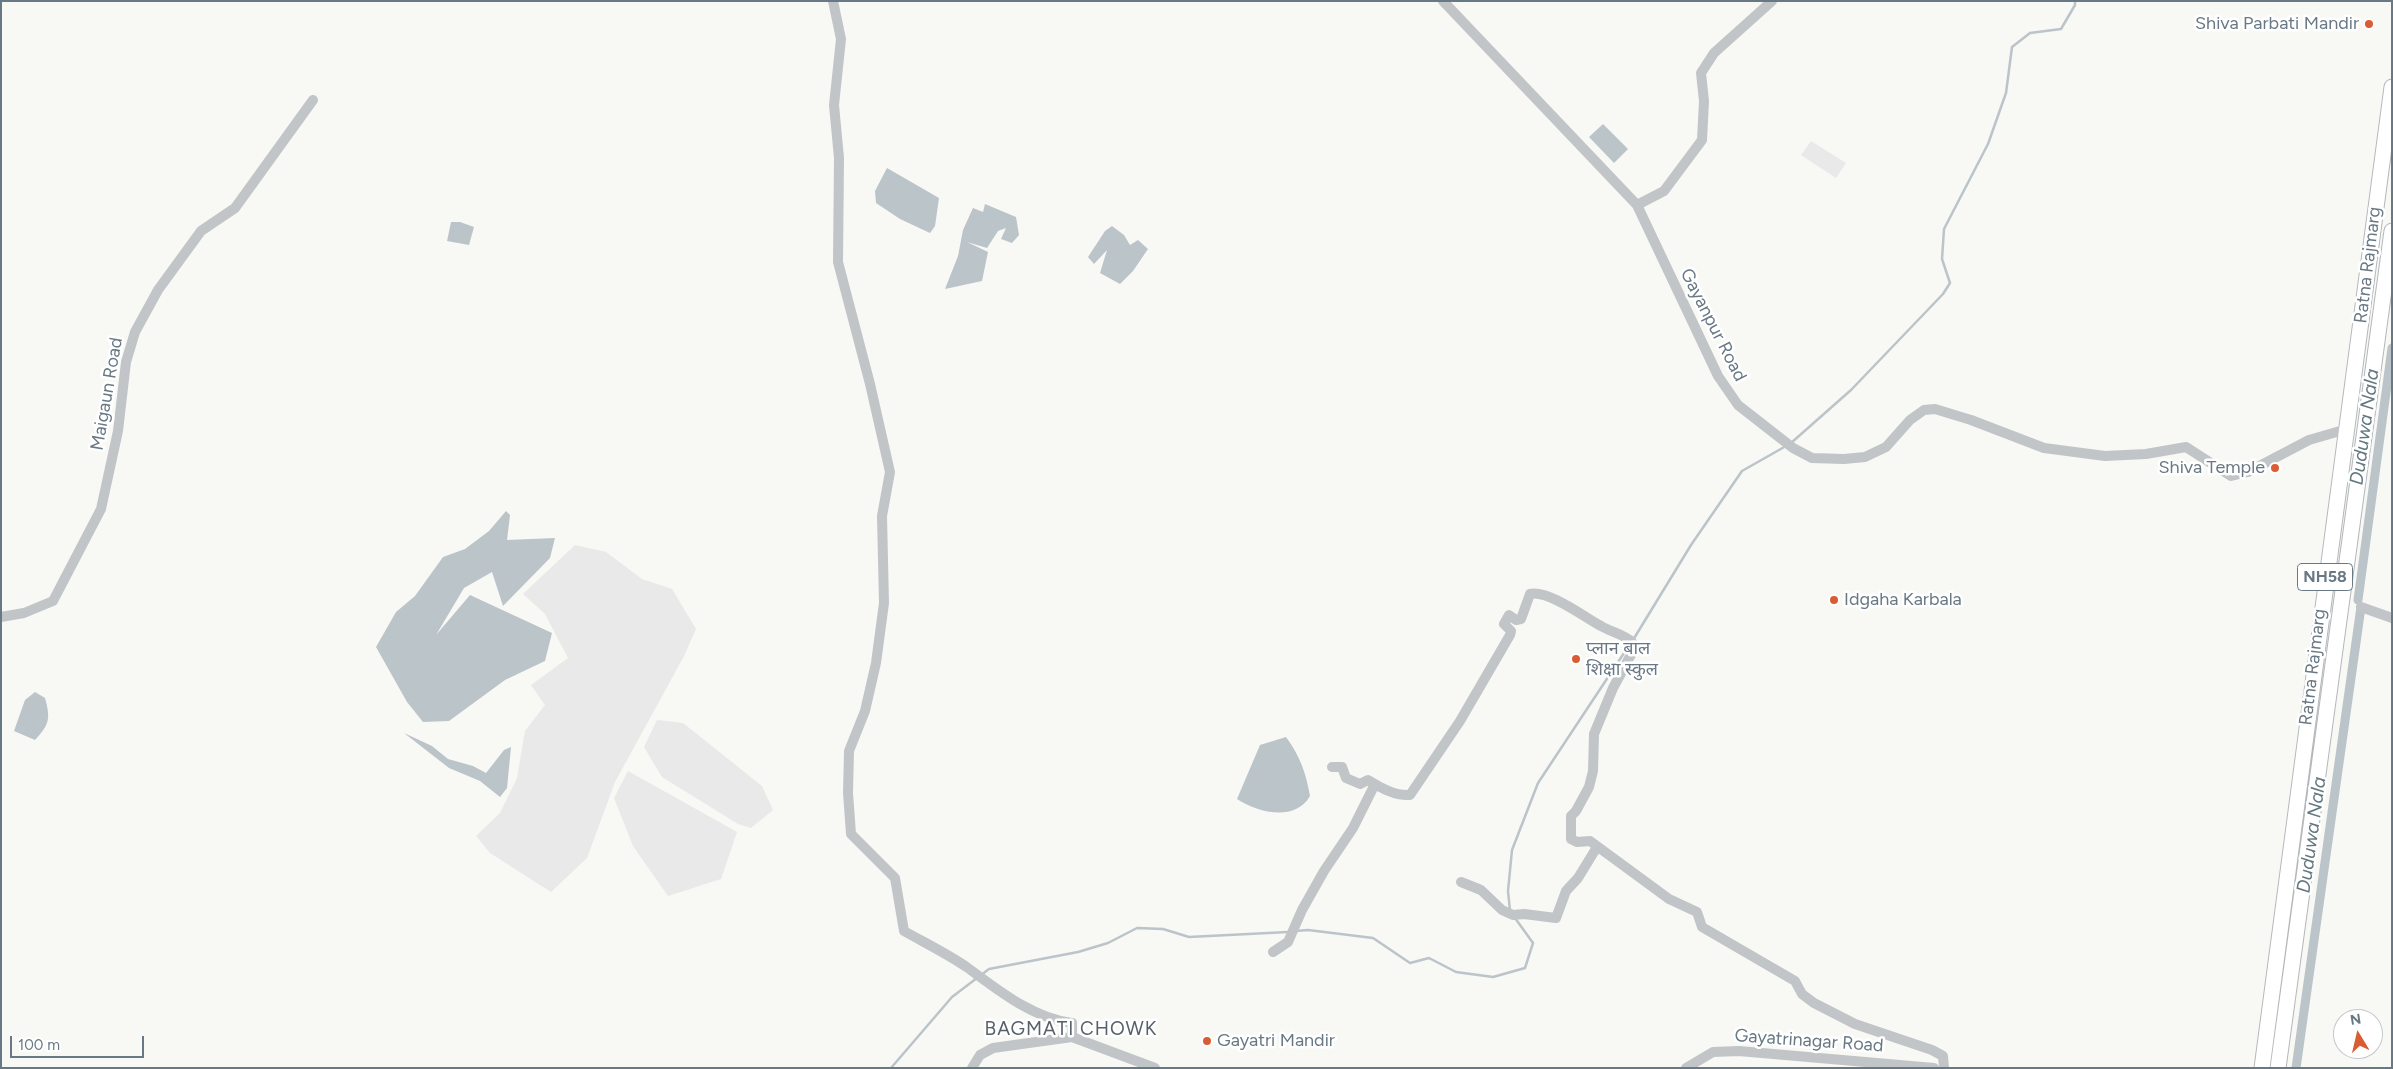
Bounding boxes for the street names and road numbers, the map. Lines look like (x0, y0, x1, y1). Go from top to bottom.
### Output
street label: Ratna Rajmarg (2350, 205, 2386, 325)
street label: Gayanpur Road (1675, 265, 1751, 385)
street label: Maigaun Road (86, 336, 128, 452)
road number: NH58 (2298, 564, 2352, 590)
street label: Ratna Rajmarg (2295, 607, 2331, 727)
street label: Gayatrinagar Road (1734, 1025, 1884, 1057)

